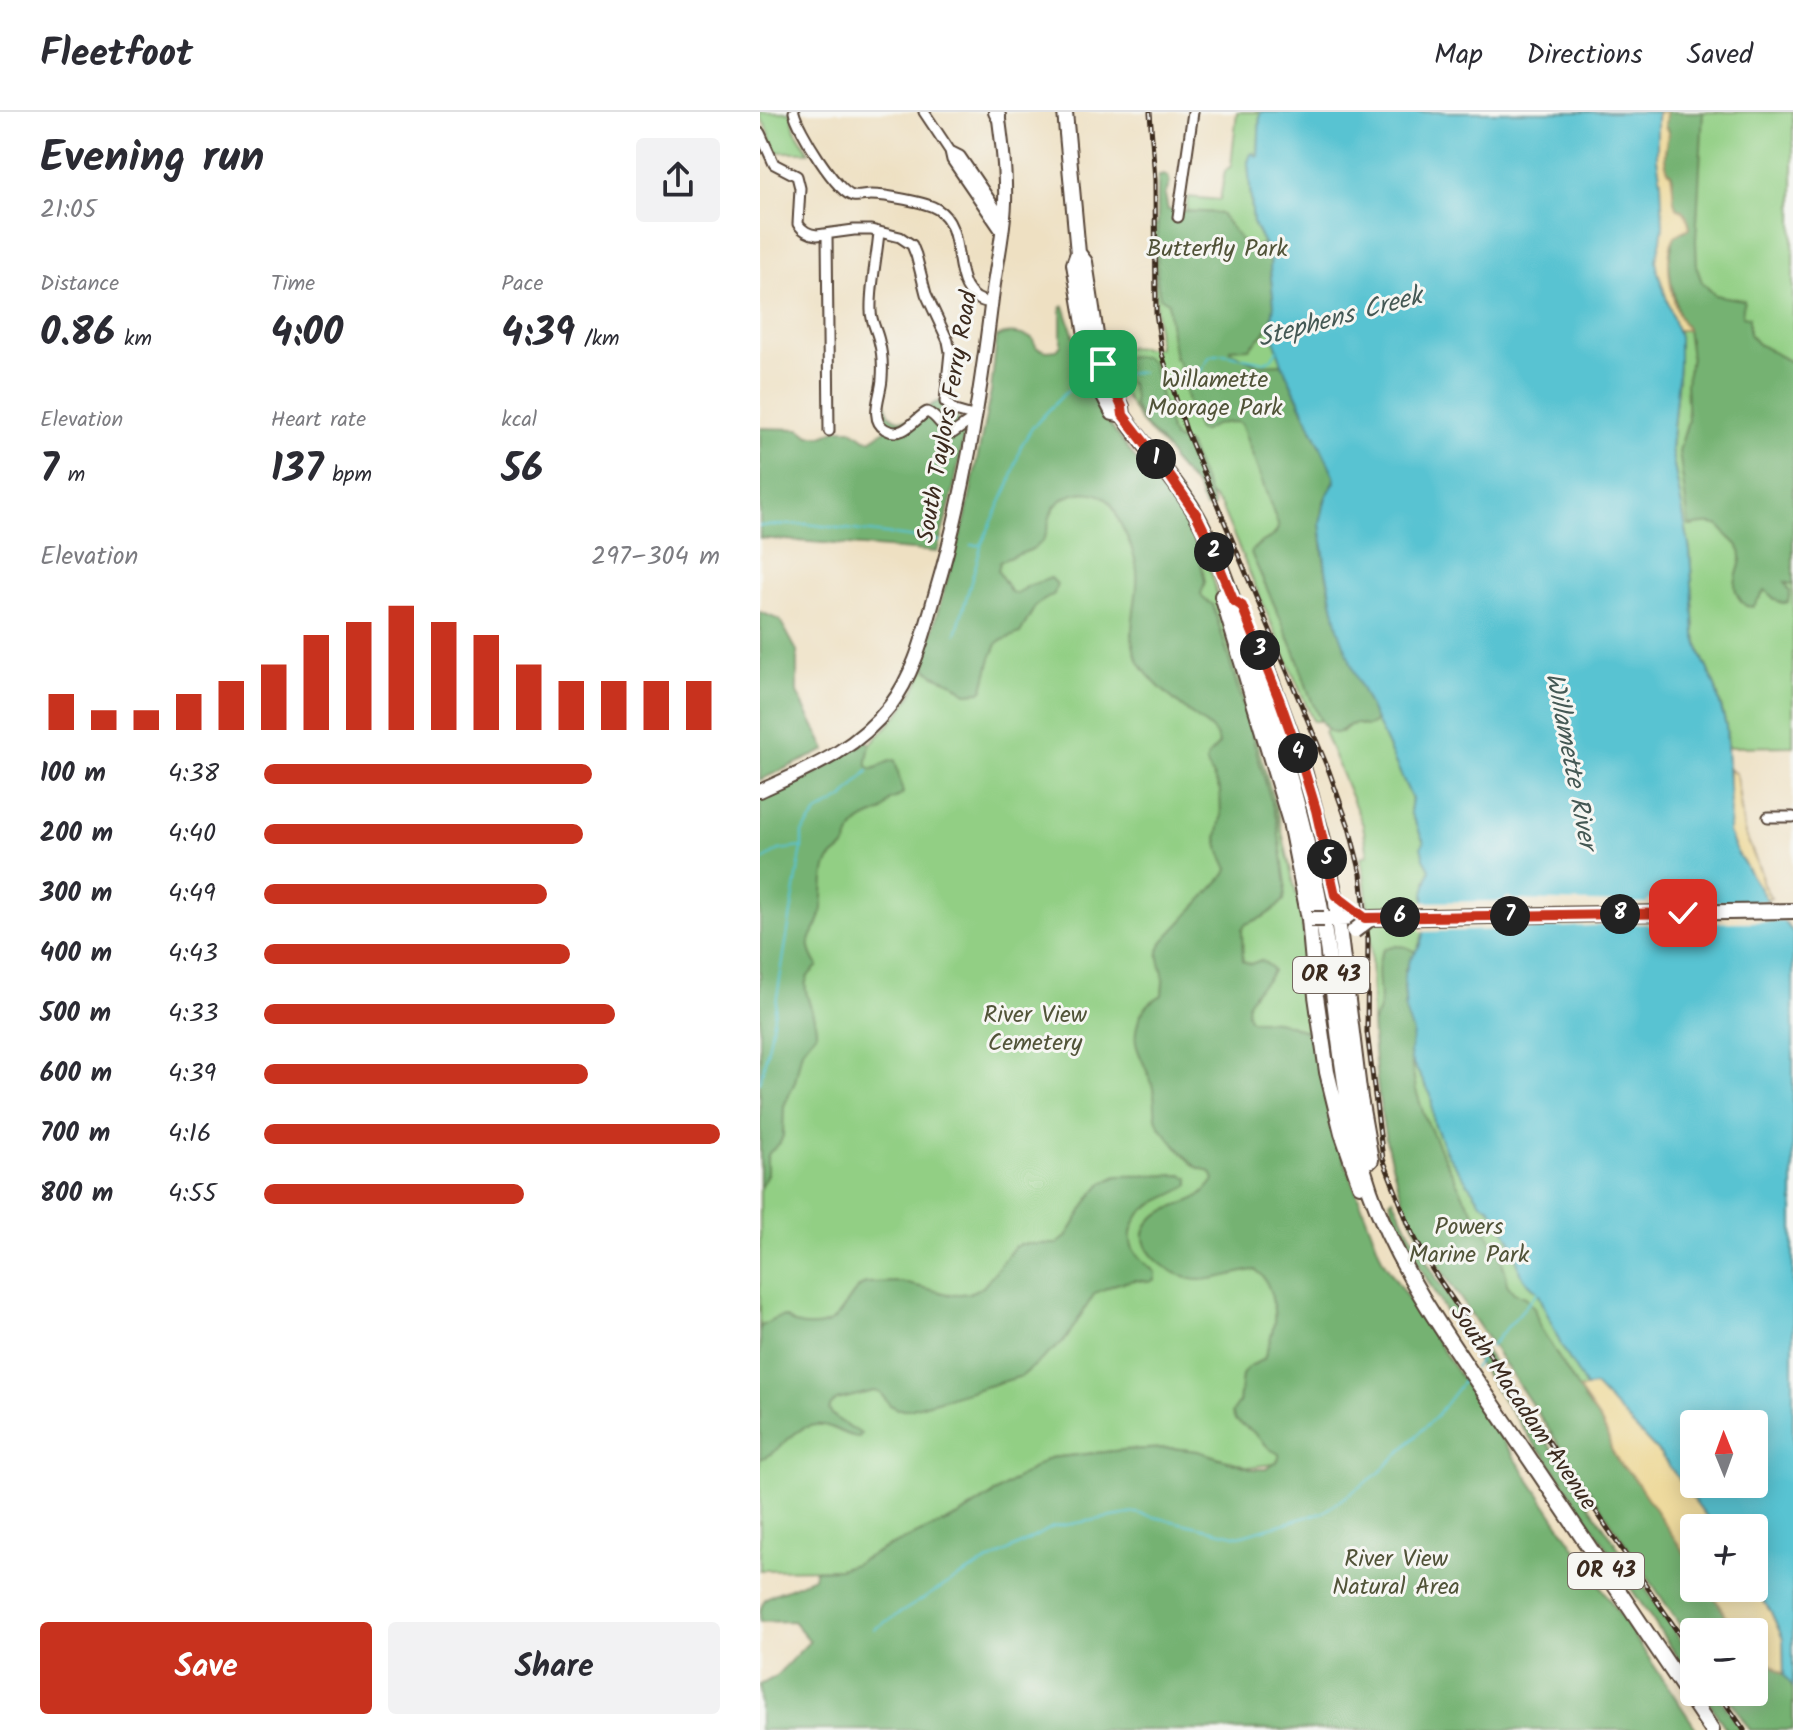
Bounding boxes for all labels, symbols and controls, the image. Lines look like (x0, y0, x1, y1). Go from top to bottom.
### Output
text: Fleetfoot (40, 25, 193, 85)
text: Map (1434, 33, 1483, 78)
text: Directions (1527, 33, 1643, 78)
text: Saved (1687, 33, 1753, 78)
text: Evening run (40, 124, 264, 194)
button: share (636, 138, 720, 222)
text: 21:05 (40, 189, 97, 231)
park label: Butterfly Park (1146, 230, 1289, 269)
text: Distance (40, 267, 119, 302)
text: Time (271, 267, 315, 302)
text: Pace (501, 267, 543, 302)
water label: Stephens Creek (1253, 275, 1431, 360)
street label: South Taylors Ferry Road (907, 287, 990, 546)
text: 0.86 (40, 302, 115, 366)
text: 4:00 (271, 302, 343, 366)
text: 4:39 (501, 302, 575, 366)
text: km (115, 322, 152, 357)
text: /km (575, 322, 620, 357)
pin (1069, 330, 1137, 398)
icon: arrive (1081, 342, 1125, 386)
park label: Willamette Moorage Park (1147, 361, 1283, 428)
text: Elevation (40, 403, 123, 438)
text: Heart rate (271, 403, 366, 438)
text: kcal (501, 403, 537, 438)
text: 7 (40, 438, 59, 502)
text: 137 (271, 438, 324, 502)
text: 56 (501, 438, 543, 502)
pin: 1 (1136, 439, 1176, 479)
text: 1 (1153, 441, 1159, 476)
text: m (59, 458, 85, 493)
text: bpm (324, 458, 372, 493)
pin: 2 (1194, 532, 1234, 572)
text: 2 (1208, 534, 1220, 569)
text: Elevation (40, 536, 138, 578)
text: 297–304 m (591, 536, 720, 578)
pin: 3 (1240, 630, 1280, 670)
text: 3 (1254, 632, 1266, 667)
water label: Willamette River (1532, 669, 1609, 858)
pin: 4 (1278, 733, 1318, 773)
text: 4 (1292, 735, 1304, 770)
text: 100 m (40, 753, 106, 795)
text: 4:38 (168, 753, 219, 795)
text: 200 m (40, 813, 113, 855)
text: 4:40 (168, 813, 216, 855)
pin: 5 (1307, 839, 1347, 879)
text: 5 (1321, 841, 1333, 876)
text: 300 m (40, 873, 112, 915)
text: 4:49 (168, 873, 216, 915)
pin (1649, 879, 1717, 947)
icon: check (1661, 891, 1705, 935)
pin: 8 (1600, 894, 1640, 934)
pin: 7 (1490, 896, 1530, 936)
text: 8 (1614, 896, 1626, 931)
pin: 6 (1380, 897, 1420, 937)
text: 7 (1505, 898, 1515, 933)
text: 6 (1394, 899, 1406, 934)
text: 400 m (40, 933, 112, 975)
text: 4:43 (168, 933, 218, 975)
road number: OR 43 (1293, 957, 1369, 993)
text: 500 m (40, 993, 111, 1035)
text: 4:33 (168, 993, 218, 1035)
park label: River View Cemetery (983, 996, 1088, 1063)
text: 600 m (40, 1053, 112, 1095)
text: 4:39 (168, 1053, 216, 1095)
text: 700 m (40, 1113, 110, 1155)
text: 4:16 (168, 1113, 211, 1155)
text: 800 m (40, 1173, 113, 1215)
text: 4:55 (168, 1173, 217, 1215)
park label: Powers Marine Park (1409, 1208, 1530, 1275)
street label: South Macadam Avenue (1439, 1297, 1607, 1519)
north arrow (1680, 1410, 1768, 1498)
map controls (1680, 1410, 1768, 1706)
button: + (1680, 1514, 1768, 1602)
park label: River View Natural Area (1332, 1540, 1460, 1607)
road number: OR 43 (1568, 1553, 1644, 1589)
button: − (1680, 1618, 1768, 1706)
button: Save (40, 1622, 372, 1714)
button: Share (388, 1622, 720, 1714)

